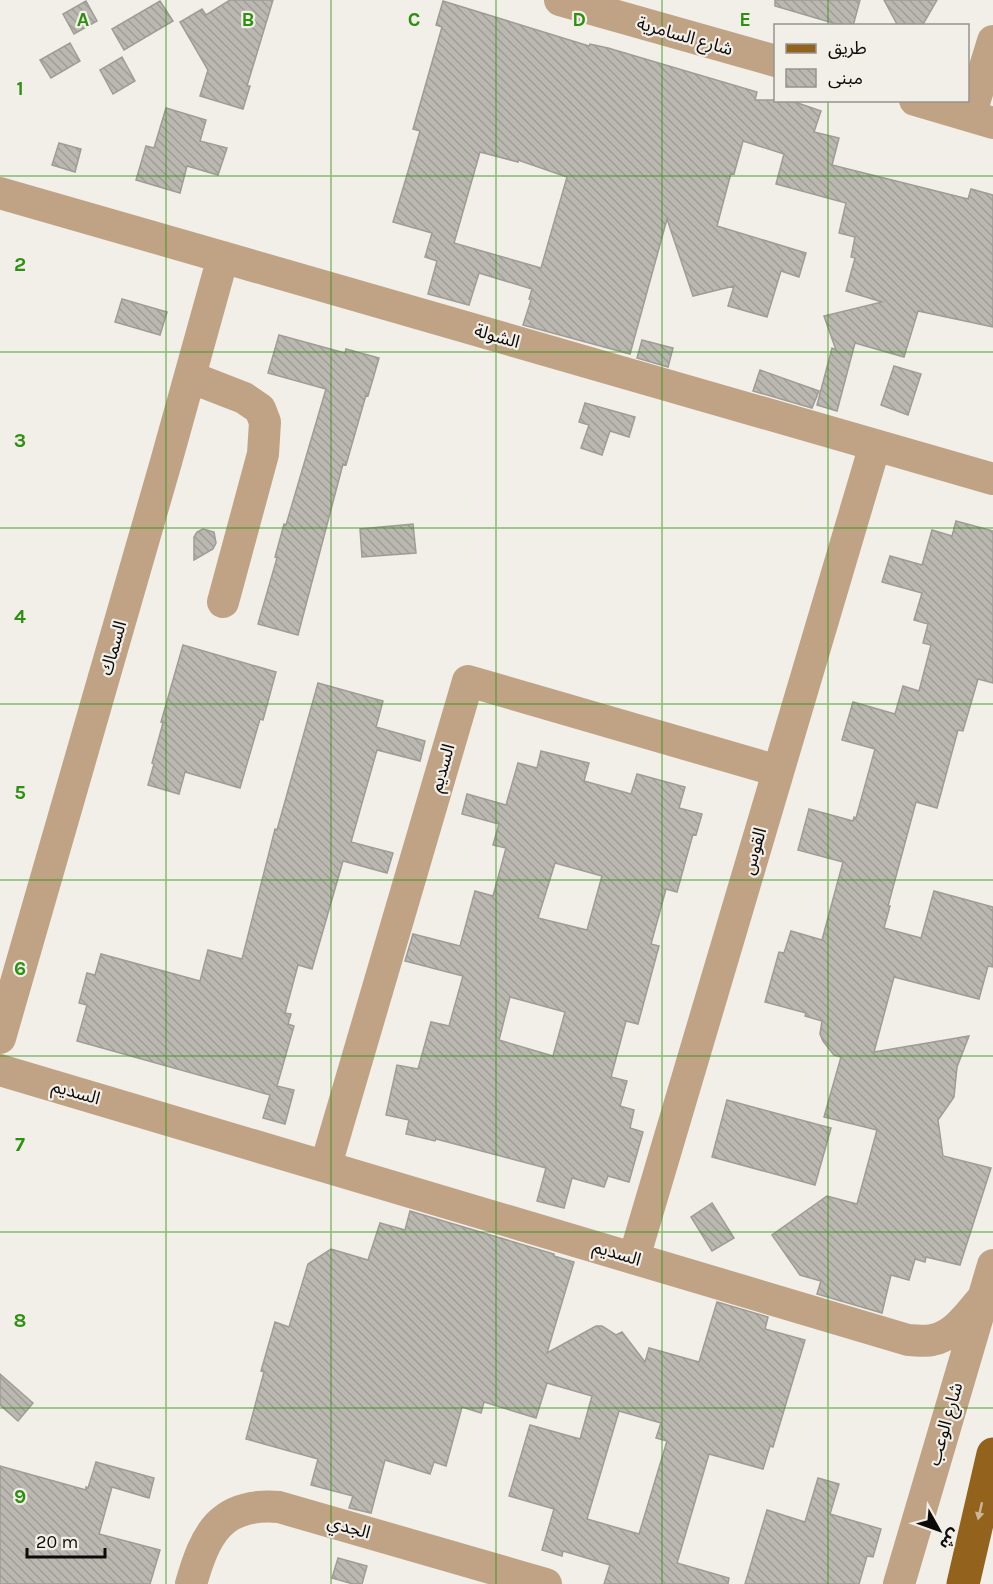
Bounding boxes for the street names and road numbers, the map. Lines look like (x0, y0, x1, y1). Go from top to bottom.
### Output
street label: شارع السامرية (634, 12, 736, 63)
street label: الشولة (472, 319, 522, 353)
street label: السماك (95, 618, 131, 678)
street label: السديم (425, 741, 461, 795)
street label: القوس (737, 825, 771, 877)
street label: السديم (49, 1075, 103, 1111)
street label: السديم (590, 1235, 644, 1273)
street label: شارع الوعب (923, 1380, 970, 1469)
street label: الجدي (324, 1510, 373, 1546)

